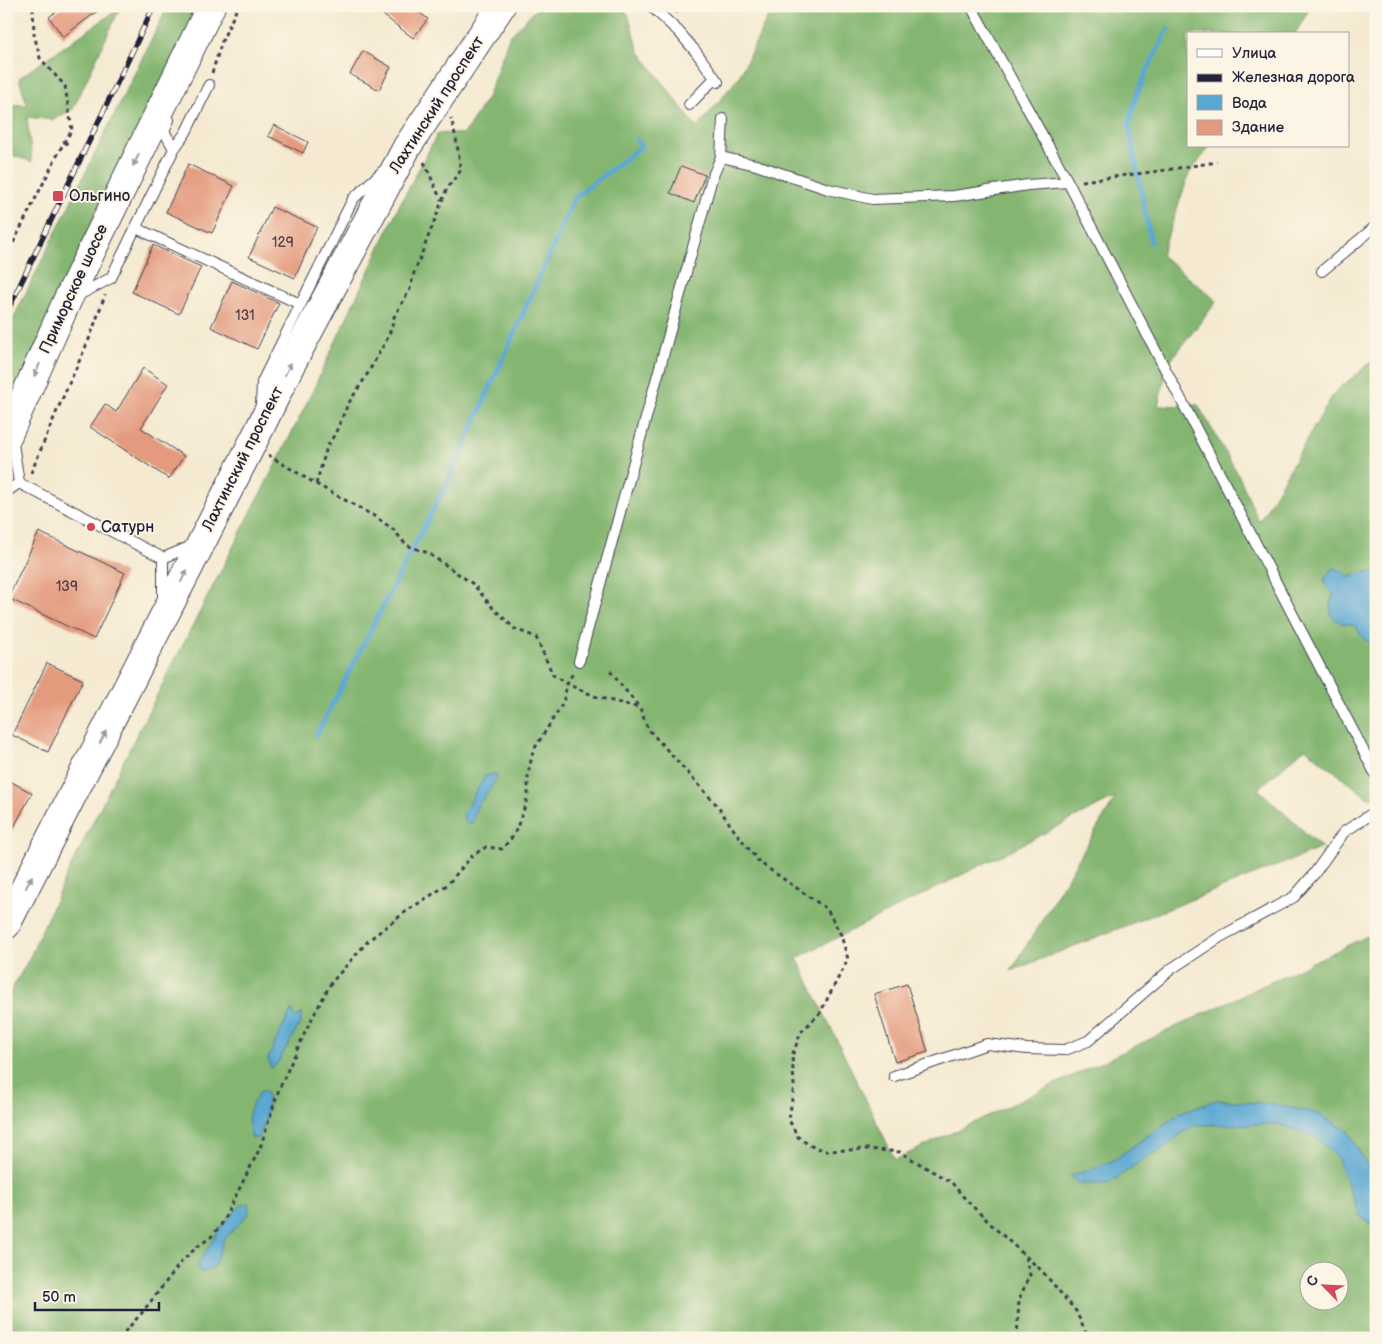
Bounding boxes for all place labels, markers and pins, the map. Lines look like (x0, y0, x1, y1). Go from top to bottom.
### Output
place label: Ольгино (69, 187, 130, 206)
marker: Ольгино (51, 189, 65, 203)
place label: Сатурн (101, 518, 154, 537)
marker: Сатурн (85, 521, 97, 533)

